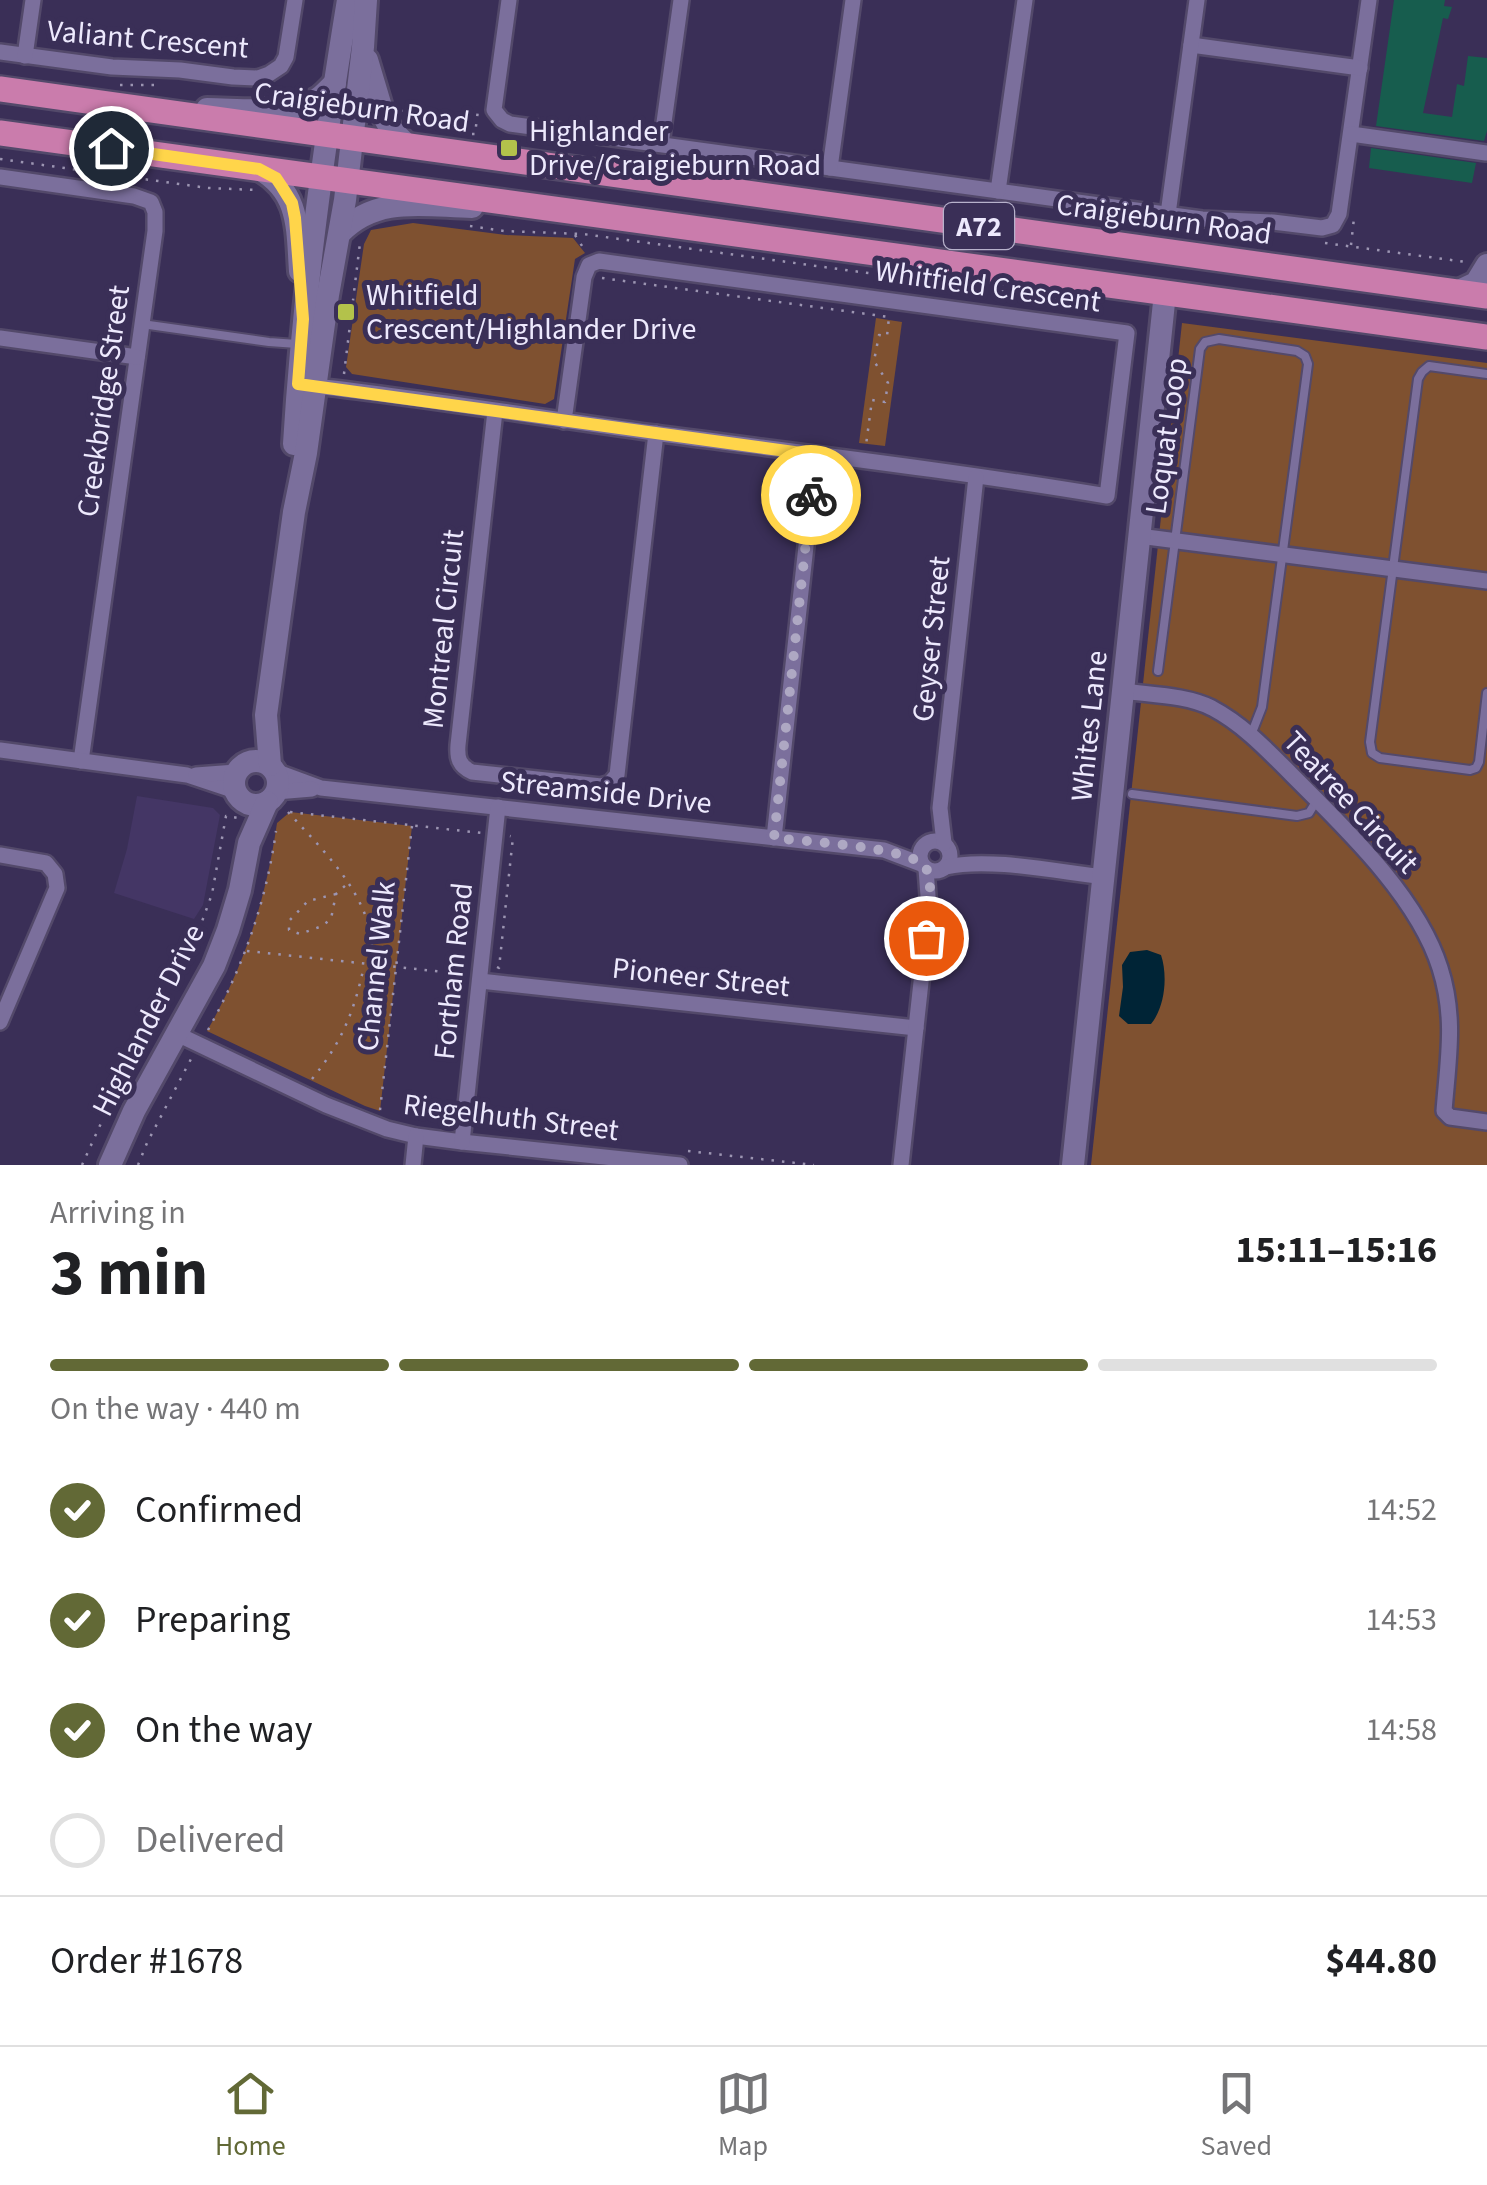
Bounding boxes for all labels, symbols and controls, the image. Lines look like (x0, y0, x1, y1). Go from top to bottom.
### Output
street label: Valiant Crescent (46, 9, 250, 70)
street label: Craigieburn Road (252, 71, 472, 144)
pin (69, 106, 154, 191)
place label: Highlander Drive/Craigieburn Road (529, 110, 821, 187)
icon: home (84, 121, 139, 176)
marker: Highlander Drive/Craigieburn Road (498, 137, 520, 159)
street label: Craigieburn Road (1054, 183, 1274, 256)
road number: A72 (944, 203, 1014, 249)
street label: Whitfield Crescent (872, 249, 1104, 324)
place label: Whitfield Crescent/Highlander Drive (366, 274, 697, 351)
street label: Creekbridge Street (66, 282, 141, 520)
marker: Whitfield Crescent/Highlander Drive (335, 301, 357, 323)
street label: Loquat Loop (1134, 355, 1199, 517)
courier (761, 445, 861, 545)
icon: bike (784, 468, 839, 523)
street label: Montreal Circuit (412, 527, 475, 731)
street label: Geyser Street (901, 554, 962, 724)
street label: Whites Lane (1060, 648, 1119, 804)
street label: Teatree Circuit (1273, 721, 1428, 883)
street label: Streamside Drive (498, 760, 714, 825)
street label: Channel Walk (346, 879, 407, 1053)
street label: Fortham Road (423, 880, 484, 1062)
pin (884, 896, 969, 981)
icon: bag (899, 911, 954, 966)
street label: Highlander Drive (81, 917, 215, 1124)
street label: Pioneer Street (610, 947, 792, 1008)
street label: Riegelhuth Street (401, 1083, 621, 1152)
text: Arriving in (50, 1190, 186, 1236)
text: 15:11–15:16 (1235, 1223, 1437, 1277)
text: 3 min (50, 1227, 208, 1320)
text: On the way · 440 m (50, 1386, 301, 1432)
icon: check (50, 1483, 105, 1538)
text: Confirmed (135, 1483, 303, 1537)
text: 14:52 (1365, 1487, 1437, 1533)
icon: check (50, 1593, 105, 1648)
text: Preparing (135, 1593, 290, 1647)
text: 14:53 (1365, 1597, 1437, 1643)
icon: check (50, 1703, 105, 1758)
text: On the way (135, 1703, 312, 1757)
text: 14:58 (1365, 1707, 1437, 1753)
text: Delivered (135, 1813, 285, 1867)
text: Order #1678 (50, 1934, 243, 1988)
text: $44.80 (1325, 1934, 1437, 1988)
tab: Home (215, 2066, 286, 2166)
tab: Map (716, 2066, 771, 2166)
tab: Saved (1201, 2066, 1272, 2166)

